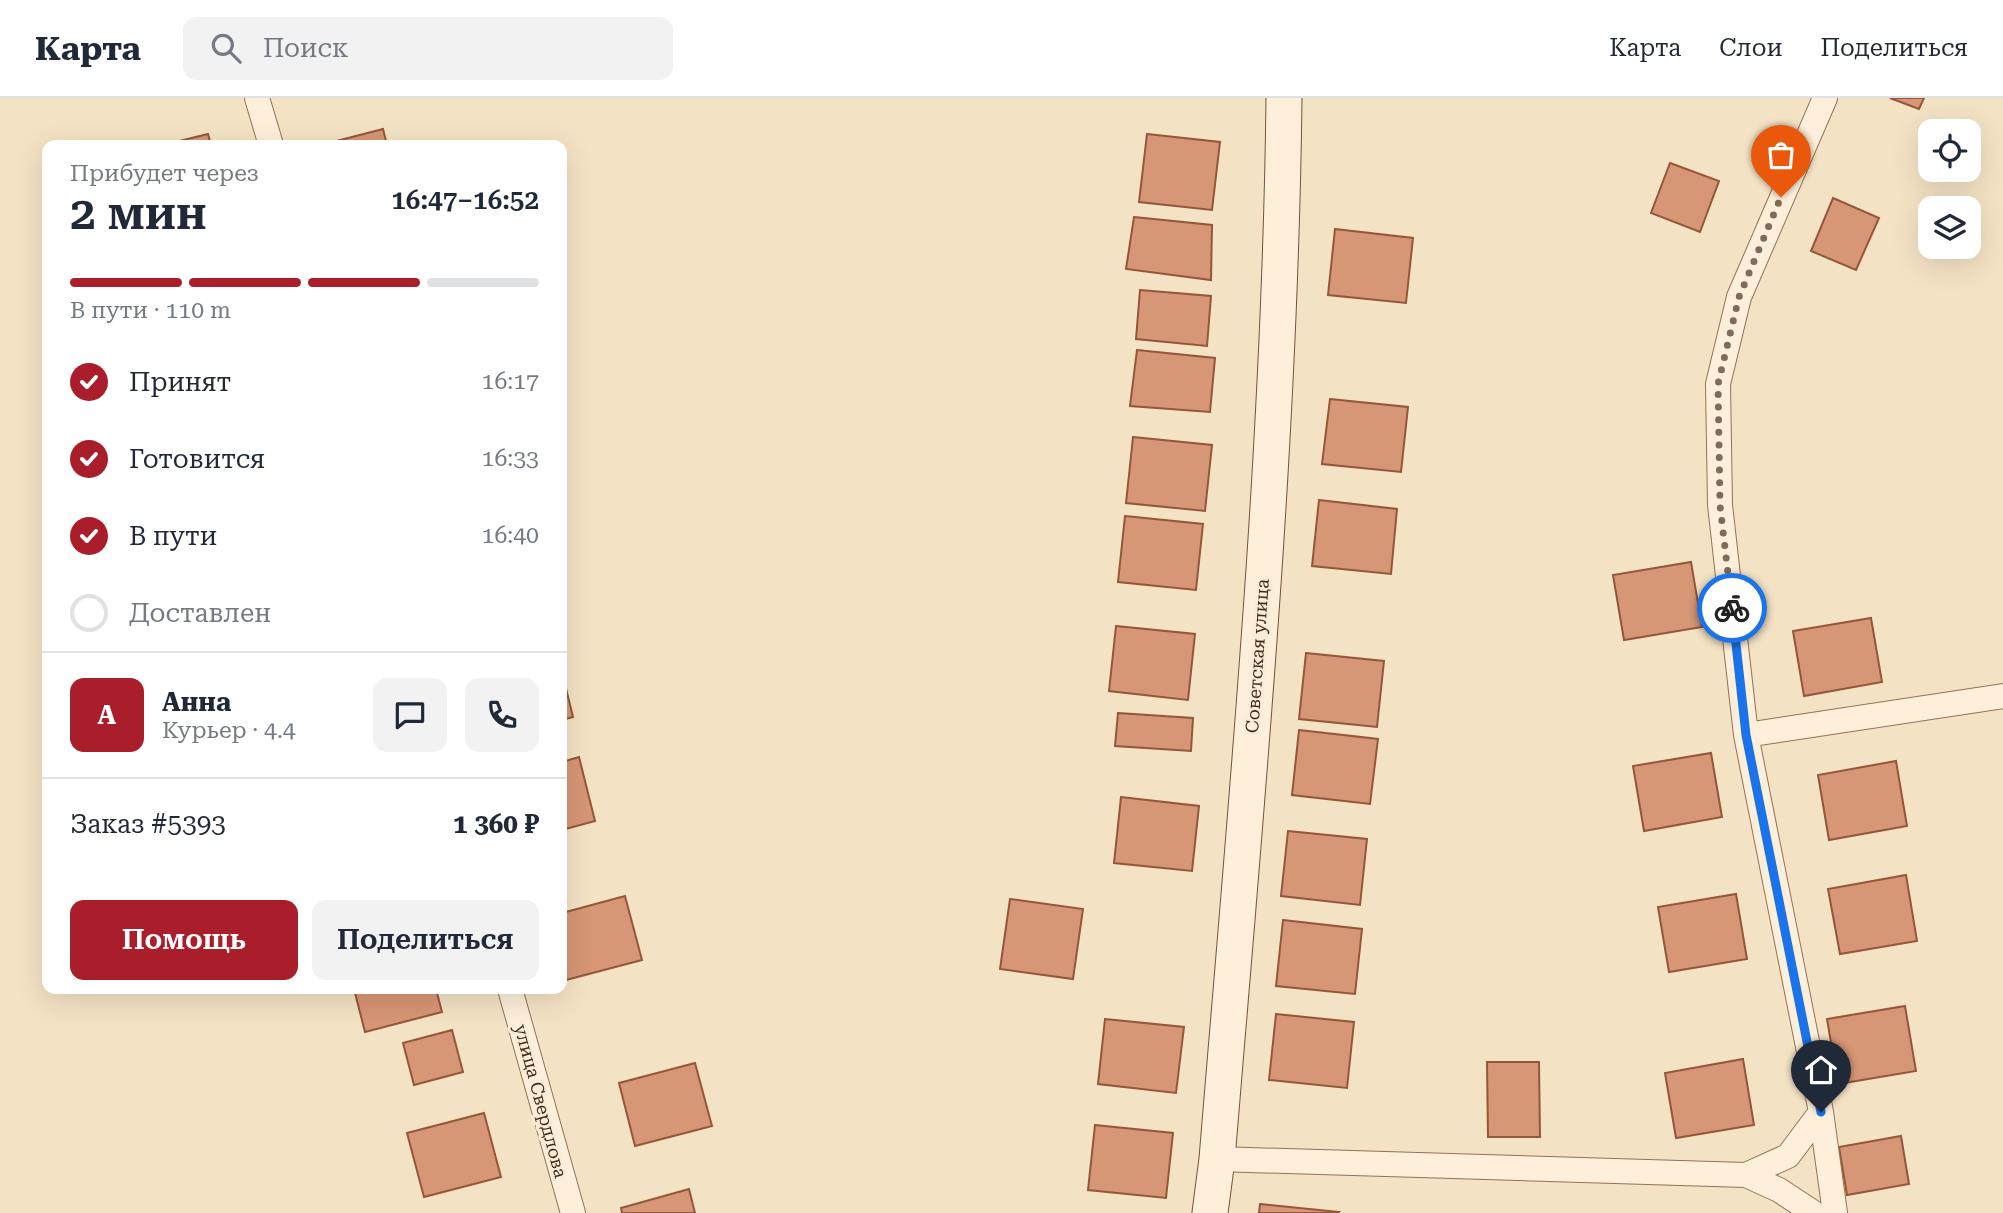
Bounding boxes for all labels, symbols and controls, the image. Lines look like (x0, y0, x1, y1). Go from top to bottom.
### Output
search box (183, 17, 673, 80)
text: Карта (35, 29, 141, 68)
icon: search (207, 29, 245, 67)
text: Поиск (263, 33, 349, 63)
text: Карта (1609, 34, 1681, 62)
text: Слои (1719, 34, 1782, 62)
text: Поделиться (1820, 34, 1968, 62)
map controls (1918, 119, 1981, 259)
button: locate (1918, 119, 1981, 182)
pin (1751, 125, 1811, 197)
icon: bag (1762, 136, 1800, 174)
text: Прибудет через (70, 160, 259, 187)
text: 16:47–16:52 (391, 185, 539, 215)
text: 2 мин (70, 186, 207, 240)
button: layers (1918, 196, 1981, 259)
text: В пути · 110 m (70, 297, 231, 324)
icon: check (70, 363, 108, 401)
text: Принят (129, 367, 231, 397)
text: 16:17 (482, 368, 539, 395)
icon: check (70, 440, 108, 478)
text: Готовится (129, 444, 265, 474)
text: 16:33 (482, 445, 539, 472)
icon: check (70, 517, 108, 555)
text: В пути (129, 521, 217, 551)
text: 16:40 (482, 522, 539, 549)
courier (1697, 573, 1767, 643)
street label: Советская улица (1241, 578, 1273, 734)
icon: bike (1713, 589, 1751, 627)
text: Доставлен (129, 598, 271, 628)
button: chat (373, 678, 447, 752)
button: phone (465, 678, 539, 752)
text: Анна (162, 687, 231, 717)
text: А (98, 700, 116, 730)
text: Курьер · 4.4 (162, 717, 296, 744)
text: Заказ #5393 (70, 809, 226, 839)
text: 1 360 ₽ (453, 809, 539, 839)
button: Помощь (70, 900, 298, 980)
button: Поделиться (312, 900, 539, 980)
street label: улица Свердлова (510, 1022, 572, 1180)
pin (1791, 1040, 1851, 1112)
icon: home (1802, 1051, 1840, 1089)

